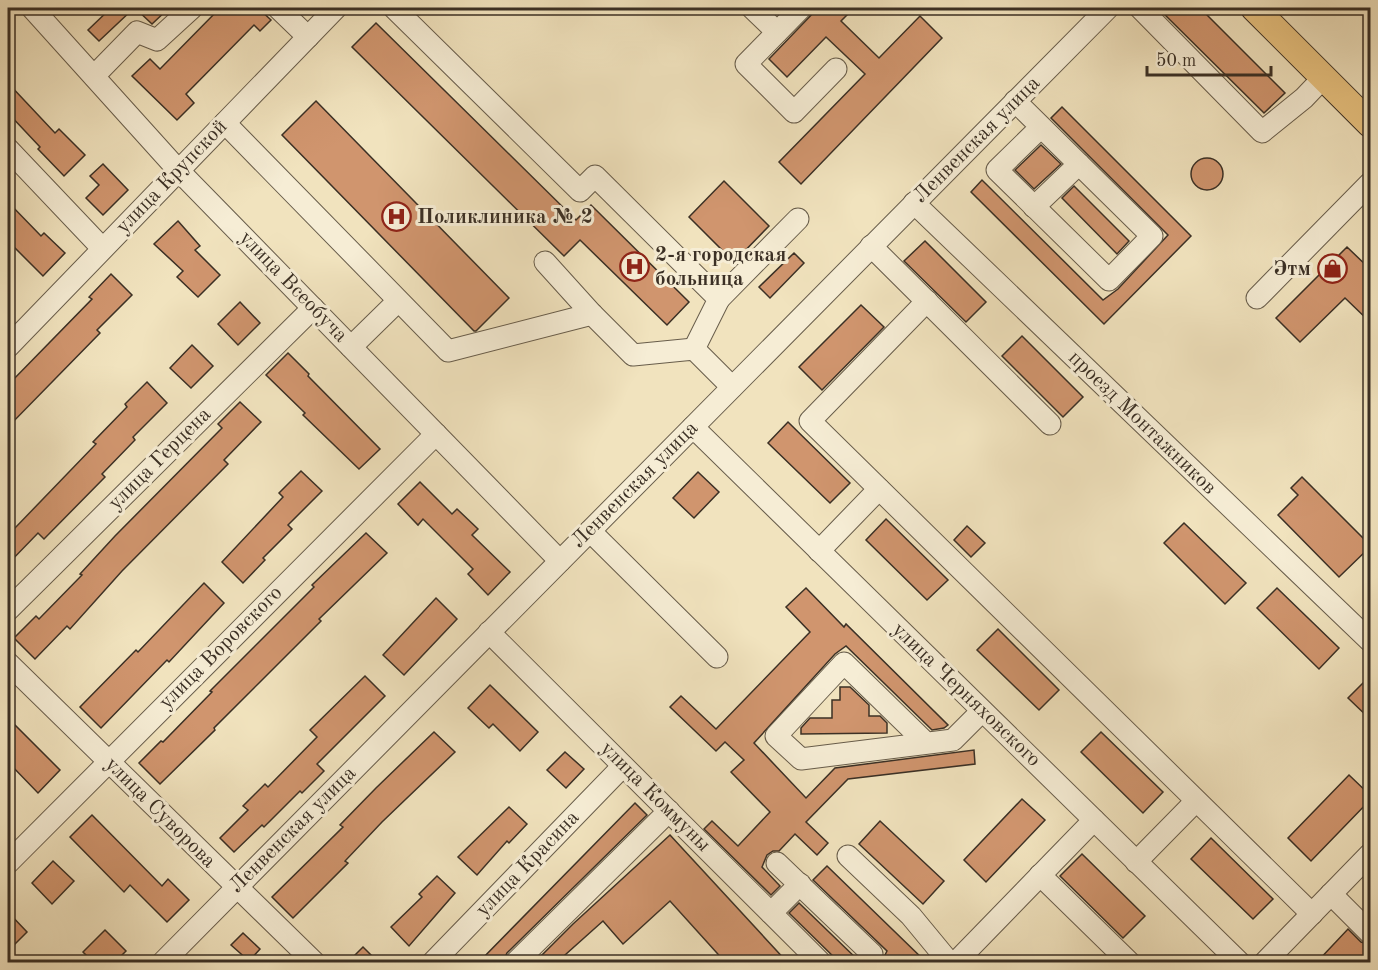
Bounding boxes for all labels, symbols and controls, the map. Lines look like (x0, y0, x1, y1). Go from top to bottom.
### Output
scale bar (1147, 39, 1272, 77)
text: 50 m (1156, 52, 1196, 70)
street label: Ленвенская улица (910, 73, 1044, 207)
street label: улица Крупской (113, 116, 231, 238)
hospital icon: Поликлиника № 2 (380, 201, 412, 233)
place label: Поликлиника № 2 (417, 207, 593, 228)
street label: улица Всеобуча (235, 227, 351, 347)
place label: 2-я городская больница (655, 245, 786, 290)
hospital icon: 2-я городская больница (618, 251, 650, 283)
shop icon: Этм (1316, 253, 1348, 285)
place label: Этм (1273, 259, 1311, 280)
street label: проезд Монтажников (1064, 347, 1220, 499)
street label: улица Герцена (105, 404, 215, 514)
street label: Ленвенская улица (568, 418, 702, 552)
street label: улица Воровского (155, 582, 287, 714)
street label: улица Черняховского (888, 619, 1044, 771)
street label: улица Коммуны (596, 738, 714, 856)
street label: улица Суворова (101, 754, 219, 872)
street label: Ленвенская улица (226, 763, 360, 897)
street label: улица Красина (472, 807, 584, 921)

